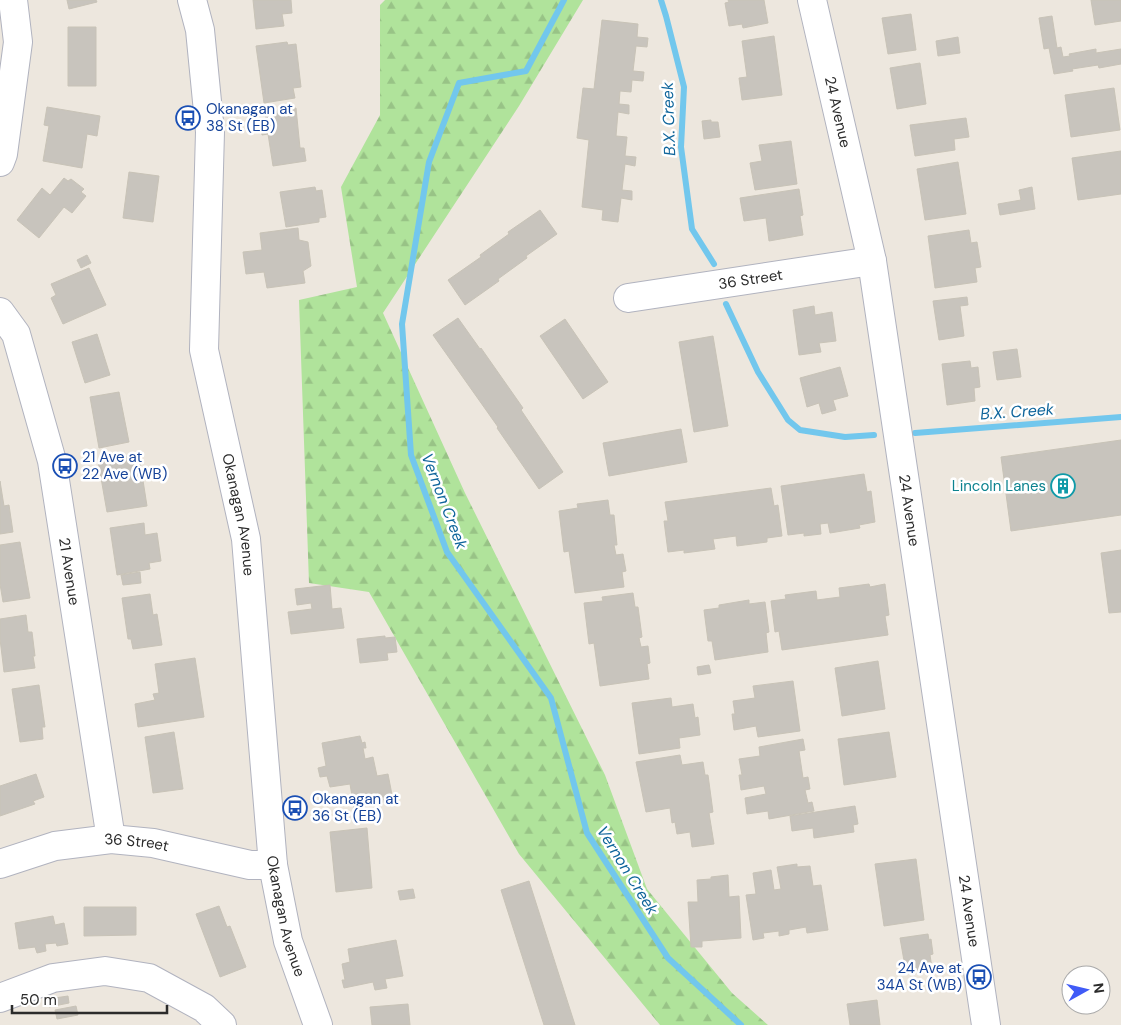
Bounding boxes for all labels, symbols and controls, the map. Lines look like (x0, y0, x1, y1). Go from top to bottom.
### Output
street label: 24 Avenue (820, 74, 856, 150)
water label: B.X. Creek (657, 81, 680, 156)
place label: Okanagan at 38 St (EB) (206, 99, 293, 136)
bus stop icon: Okanagan at 38 St (EB) (175, 105, 201, 131)
street label: 36 Street (717, 265, 784, 294)
water label: B.X. Creek (979, 398, 1055, 425)
place label: 21 Ave at 22 Ave (WB) (82, 447, 167, 484)
water label: Vernon Creek (417, 450, 473, 553)
street label: Okanagan Avenue (217, 452, 259, 577)
bus stop icon: 21 Ave at 22 Ave (WB) (52, 453, 78, 479)
street label: 24 Avenue (894, 473, 924, 548)
building icon: Lincoln Lanes (1050, 473, 1076, 499)
place label: Lincoln Lanes (952, 476, 1046, 496)
street label: 21 Avenue (54, 536, 84, 607)
place label: Okanagan at 36 St (EB) (312, 789, 399, 826)
bus stop icon: Okanagan at 36 St (EB) (282, 795, 308, 821)
water label: Vernon Creek (592, 822, 664, 919)
street label: 36 Street (103, 829, 171, 856)
street label: Okanagan Avenue (262, 855, 310, 980)
street label: 24 Avenue (954, 874, 984, 948)
place label: 24 Ave at 34A St (WB) (877, 958, 962, 995)
bus stop icon: 24 Ave at 34A St (WB) (966, 964, 992, 990)
north arrow (1061, 965, 1111, 1015)
scale bar (12, 982, 168, 1014)
text: N (1089, 982, 1108, 995)
text: 50 m (20, 990, 57, 1010)

